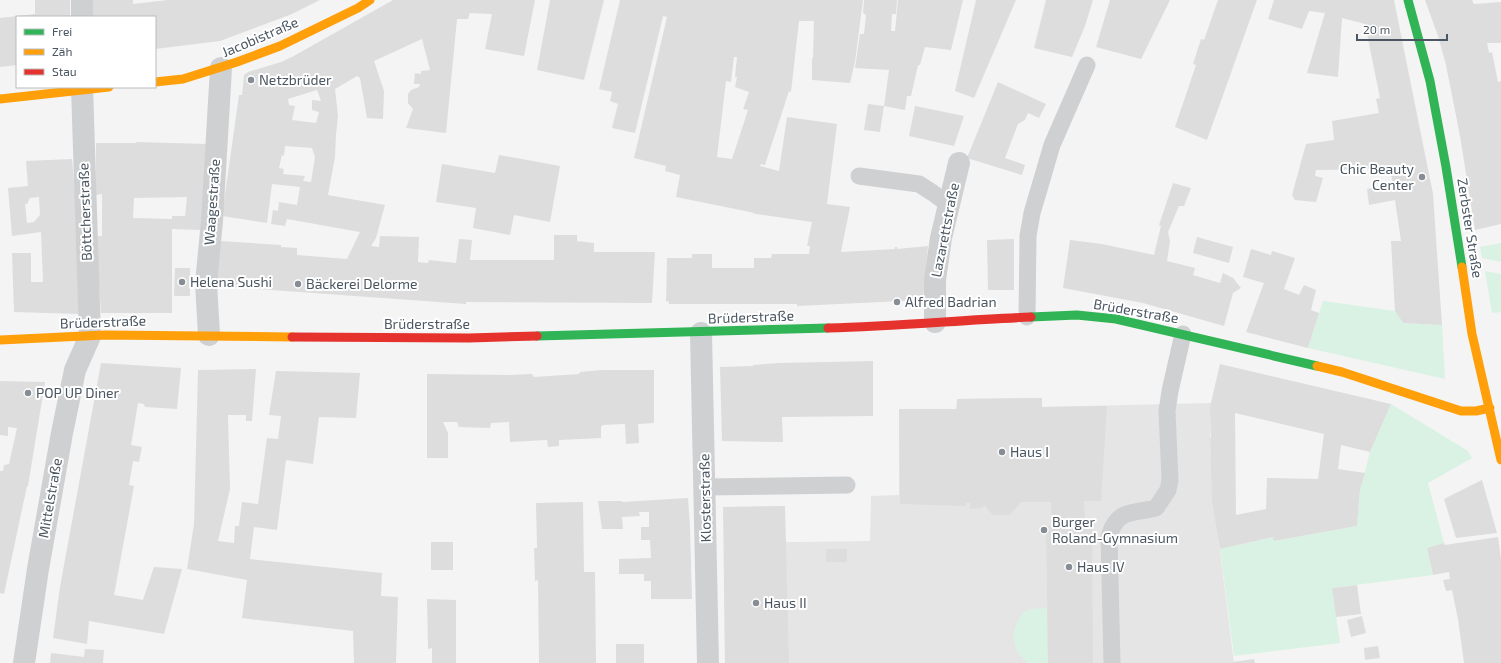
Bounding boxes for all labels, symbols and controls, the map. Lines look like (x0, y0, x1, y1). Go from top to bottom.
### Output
street label: Jacobistraße (219, 13, 301, 60)
legend (16, 16, 156, 88)
scale bar (1357, 16, 1447, 42)
text: 20 m (1363, 22, 1390, 36)
text: Frei (52, 24, 72, 38)
text: Zäh (52, 44, 72, 58)
text: Stau (52, 64, 77, 78)
place label: Netzbrüder (259, 71, 332, 88)
marker: Netzbrüder (246, 75, 256, 85)
street label: Waagestraße (200, 158, 223, 246)
place label: Chic Beauty Center (1340, 160, 1415, 193)
street label: Böttcherstraße (74, 163, 95, 261)
marker: Chic Beauty Center (1417, 172, 1427, 182)
street label: Zerbster Straße (1454, 177, 1487, 279)
street label: Lazarettstraße (927, 181, 962, 279)
place label: Helena Sushi (190, 273, 272, 290)
place label: Bäckerei Delorme (306, 275, 418, 292)
marker: Helena Sushi (177, 277, 187, 287)
marker: Bäckerei Delorme (293, 279, 303, 289)
place label: Alfred Badrian (905, 293, 997, 310)
street label: Brüderstraße (1092, 295, 1180, 326)
marker: Alfred Badrian (892, 297, 902, 307)
street label: Brüderstraße (708, 307, 794, 326)
street label: Brüderstraße (60, 312, 146, 331)
street label: Brüderstraße (384, 315, 470, 332)
place label: POP UP Diner (36, 384, 120, 401)
marker: POP UP Diner (23, 388, 33, 398)
place label: Haus I (1010, 443, 1049, 460)
marker: Haus I (997, 447, 1007, 457)
street label: Klosterstraße (695, 454, 714, 542)
street label: Mittelstraße (34, 457, 65, 539)
place label: Burger Roland-Gymnasium (1052, 513, 1178, 546)
marker: Burger Roland-Gymnasium (1039, 525, 1049, 535)
place label: Haus IV (1077, 558, 1125, 575)
marker: Haus IV (1064, 562, 1074, 572)
place label: Haus II (764, 594, 807, 611)
marker: Haus II (751, 598, 761, 608)

